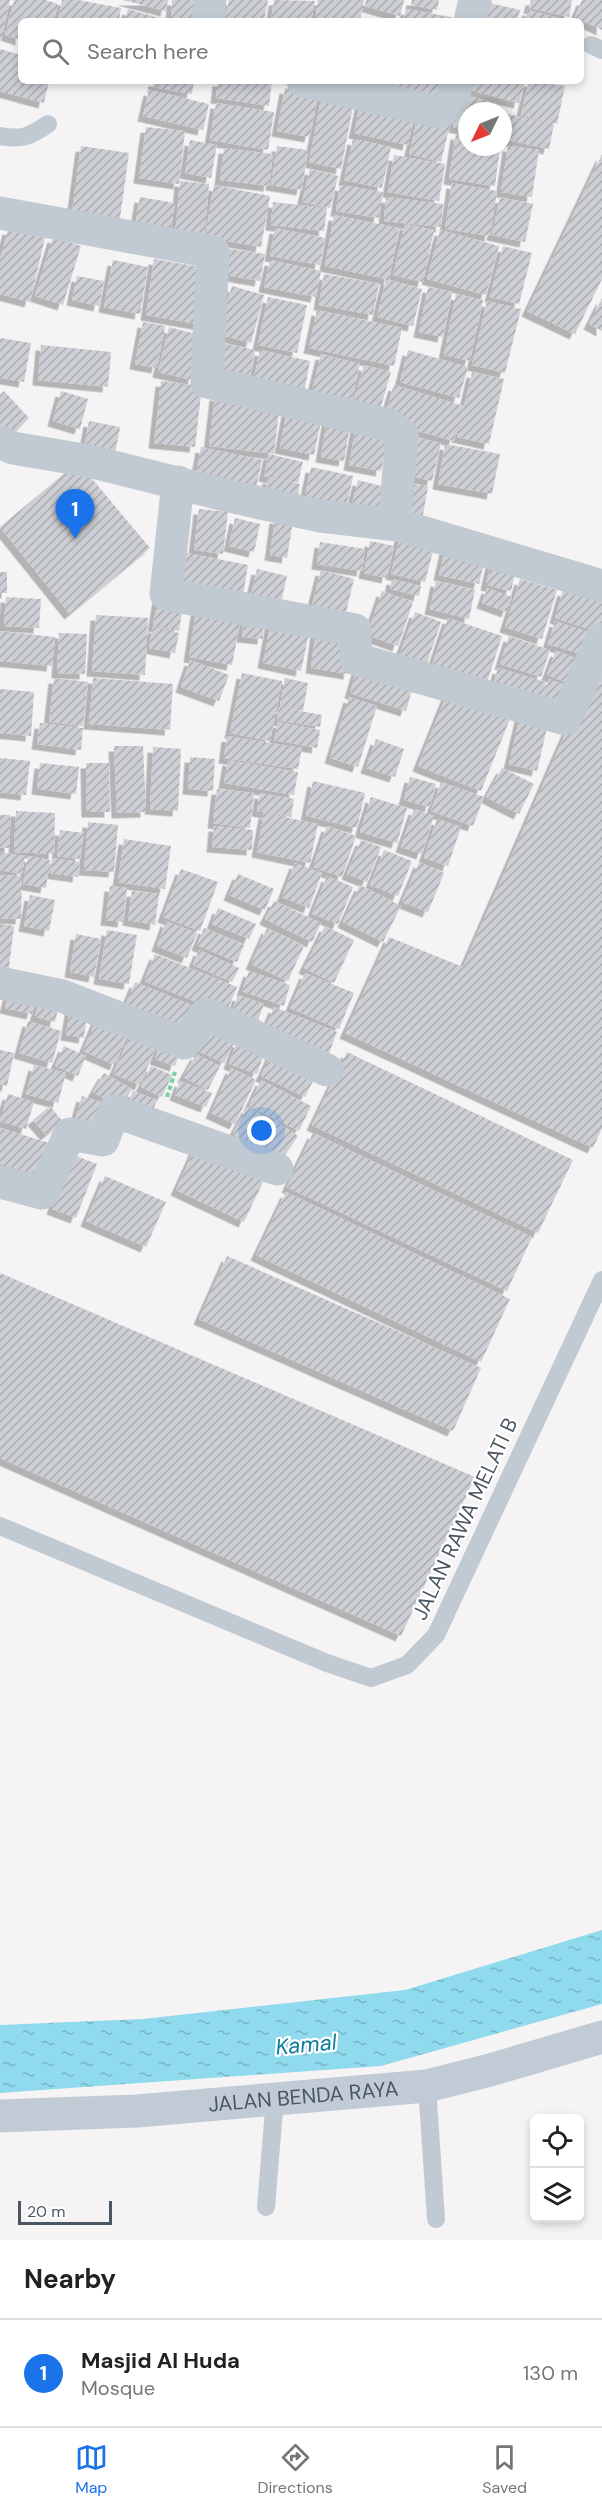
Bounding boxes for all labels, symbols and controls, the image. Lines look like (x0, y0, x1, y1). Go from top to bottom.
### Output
search box (18, 18, 584, 84)
icon: search (39, 35, 72, 68)
text: Search here (87, 37, 208, 66)
north arrow (458, 102, 512, 156)
pin: 1 (56, 490, 94, 539)
your location (247, 1116, 276, 1145)
street label: JALAN RAWA MELATI B (406, 1413, 524, 1625)
water label: Kamal (274, 2027, 339, 2062)
street label: JALAN BENDA RAYA (207, 2075, 399, 2119)
map controls (530, 2114, 584, 2222)
button: locate (530, 2114, 584, 2168)
button: layers (530, 2168, 584, 2222)
scale bar (18, 2198, 112, 2226)
text: 20 m (27, 2201, 66, 2222)
text: Nearby (24, 2262, 116, 2296)
text: Masjid Al Huda (81, 2346, 240, 2375)
text: 1 (40, 2360, 47, 2386)
text: 130 m (523, 2360, 578, 2386)
text: Mosque (81, 2375, 155, 2401)
tab: Map (75, 2441, 108, 2498)
tab: Directions (257, 2441, 333, 2498)
tab: Saved (482, 2441, 527, 2498)

